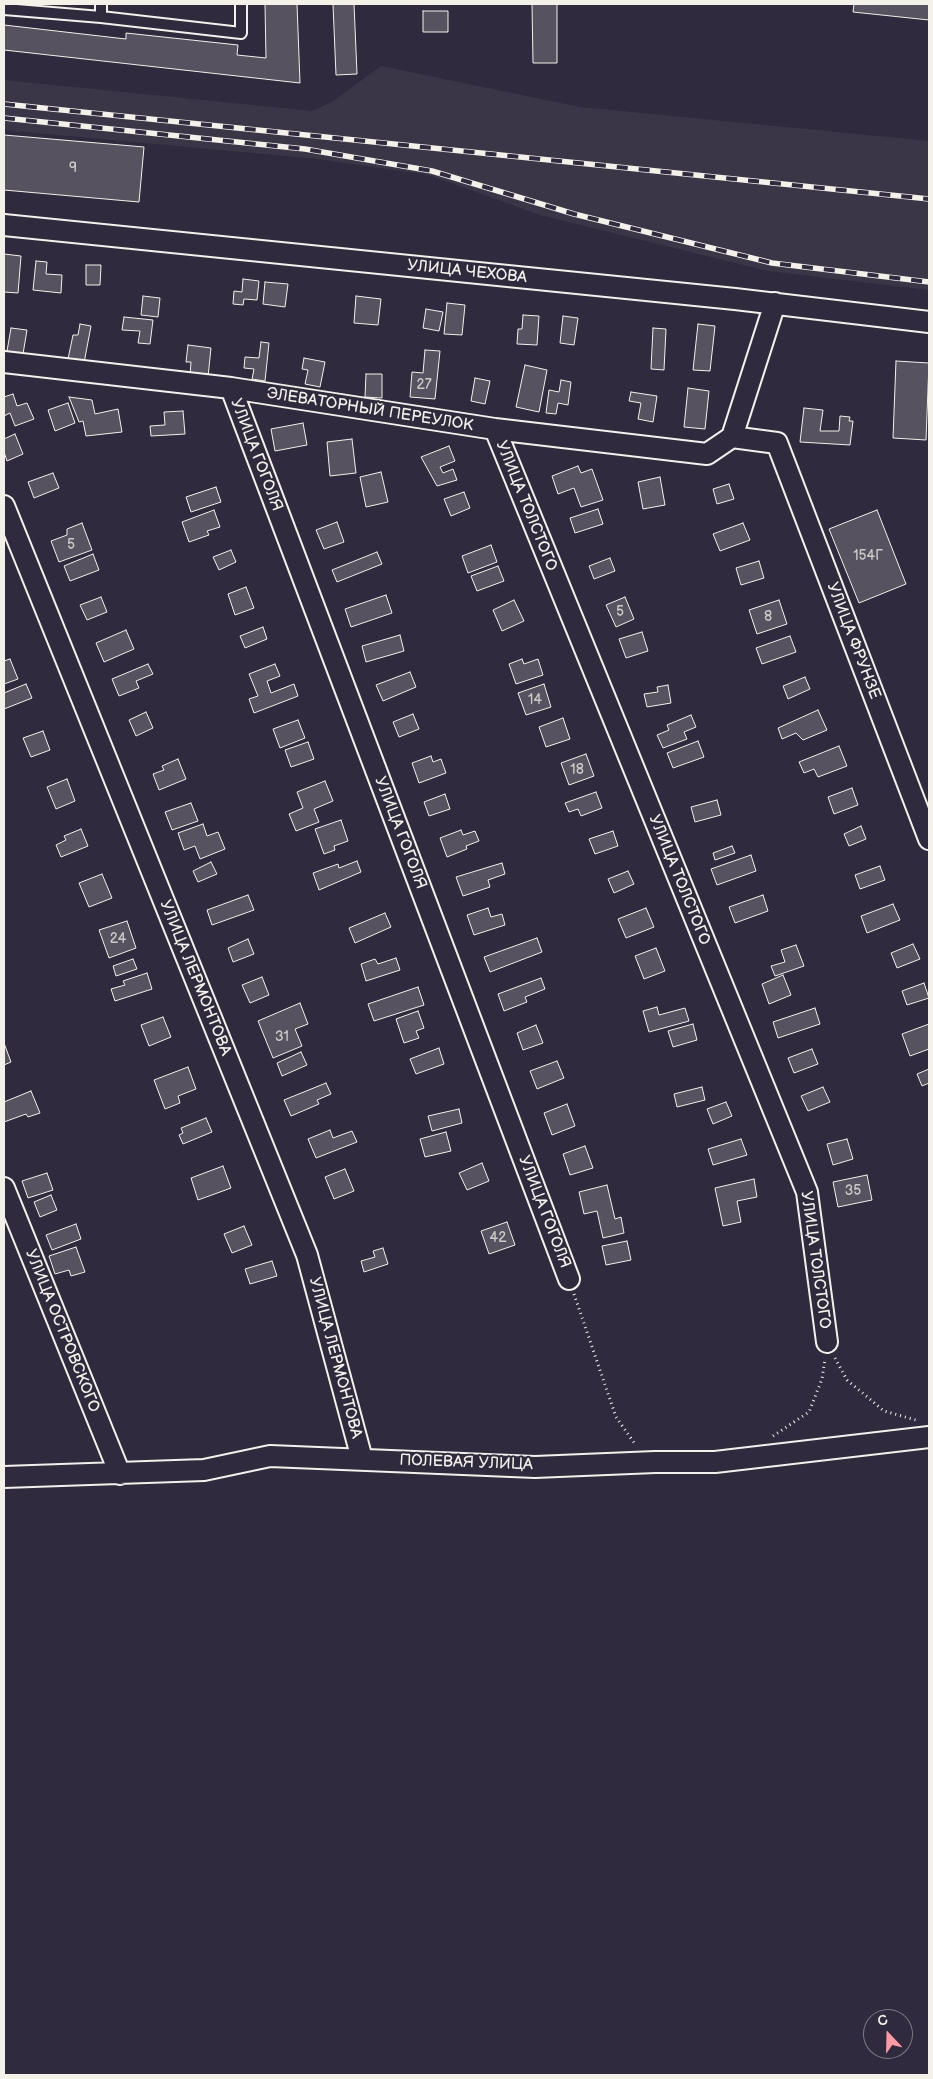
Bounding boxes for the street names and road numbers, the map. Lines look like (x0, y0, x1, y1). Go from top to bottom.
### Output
street label: УЛИЦА ЧЕХОВА (406, 256, 528, 288)
street label: ЭЛЕВАТОРНЫЙ ПЕРЕУЛОК (265, 384, 475, 436)
street label: УЛИЦА ГОГОЛЯ (226, 396, 286, 514)
street label: УЛИЦА ТОЛСТОГО (491, 438, 561, 574)
street label: УЛИЦА ФРУНЗЕ (822, 580, 884, 702)
street label: УЛИЦА ГОГОЛЯ (370, 774, 430, 892)
street label: УЛИЦА ТОЛСТОГО (644, 812, 714, 948)
street label: УЛИЦА ЛЕРМОНТОВА (155, 897, 235, 1059)
street label: УЛИЦА ГОГОЛЯ (514, 1153, 574, 1271)
street label: УЛИЦА ТОЛСТОГО (796, 1190, 834, 1330)
street label: УЛИЦА ОСТРОВСКОГО (21, 1247, 103, 1415)
street label: УЛИЦА ЛЕРМОНТОВА (304, 1275, 366, 1441)
street label: ПОЛЕВАЯ УЛИЦА (399, 1451, 533, 1475)

